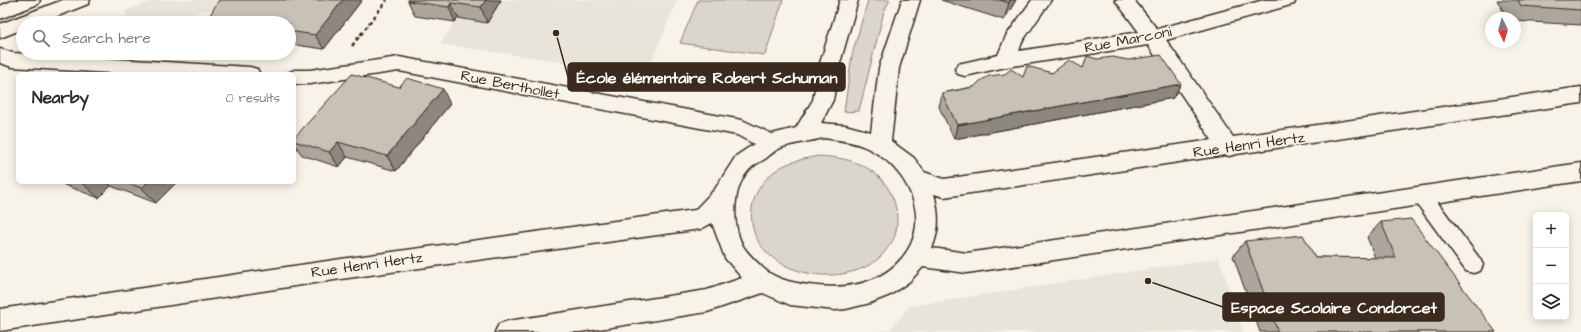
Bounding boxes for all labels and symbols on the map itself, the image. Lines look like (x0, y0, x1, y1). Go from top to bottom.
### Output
north arrow (1485, 12, 1521, 48)
street label: Rue Marconi (1083, 21, 1174, 59)
callout: École élémentaire Robert Schuman (568, 63, 845, 91)
street label: Rue Berthollet (459, 65, 561, 105)
text: École élémentaire Robert Schuman (577, 67, 837, 89)
street label: Rue Henri Hertz (1192, 127, 1307, 163)
street label: Rue Henri Hertz (310, 247, 425, 283)
callout: Espace Scolaire Condorcet (1223, 293, 1444, 321)
text: Espace Scolaire Condorcet (1231, 297, 1437, 319)

